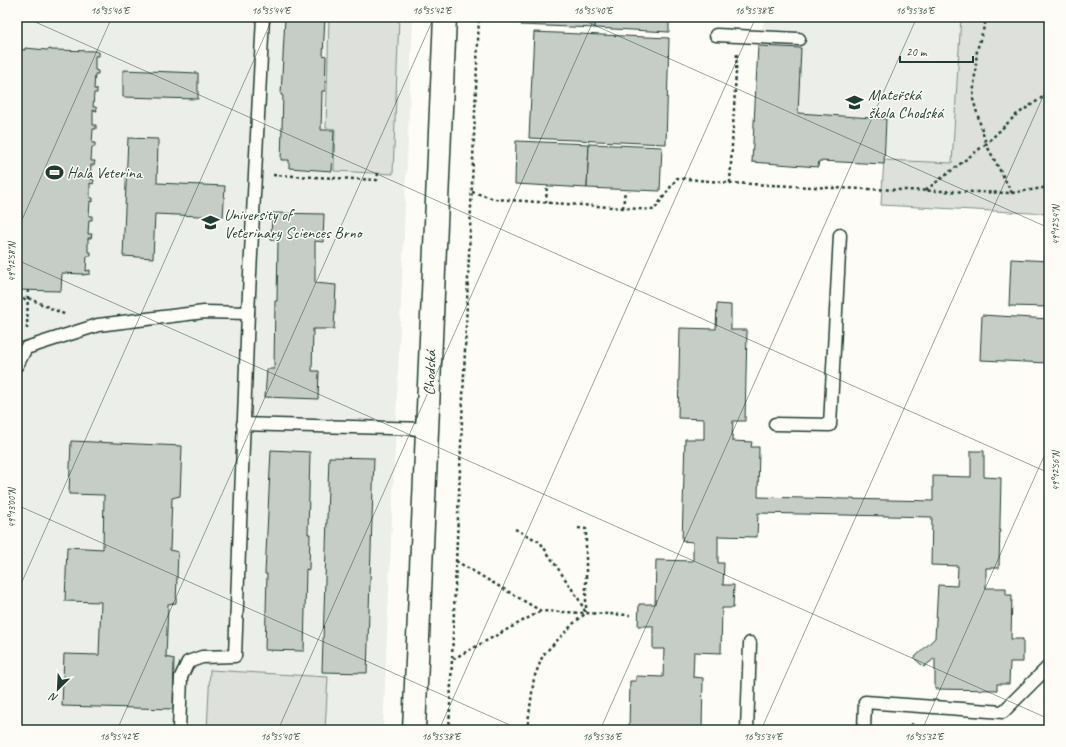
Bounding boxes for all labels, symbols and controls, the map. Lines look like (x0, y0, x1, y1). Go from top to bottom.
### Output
text: 16°35'46"E (91, 4, 131, 17)
text: 16°35'44"E (252, 4, 292, 17)
text: 16°35'42"E (413, 4, 453, 17)
text: 16°35'40"E (574, 4, 614, 17)
text: 16°35'38"E (735, 4, 775, 17)
text: 16°35'36"E (896, 4, 936, 17)
scale bar (900, 38, 973, 64)
text: 20 m (906, 44, 928, 60)
place label: Mateřská škola Chodská (868, 85, 945, 123)
school or university icon: Mateřská škola Chodská (845, 93, 865, 113)
sports icon: Hala Veterina (44, 162, 64, 182)
place label: Hala Veterina (67, 163, 143, 183)
text: 49°12'54"N (1049, 203, 1062, 245)
place label: University of Veterinary Sciences Brno (224, 205, 364, 243)
school or university icon: University of Veterinary Sciences Brno (201, 213, 221, 233)
text: 49°12'58"N (5, 240, 18, 282)
street label: Chodská (419, 348, 441, 396)
text: 49°12'56"N (1049, 449, 1062, 491)
text: 49°13'00"N (5, 486, 18, 528)
north arrow (38, 669, 78, 709)
text: N (46, 689, 60, 706)
text: 16°35'42"E (100, 730, 140, 743)
text: 16°35'40"E (261, 730, 301, 743)
text: 16°35'38"E (422, 730, 462, 743)
text: 16°35'36"E (583, 730, 623, 743)
text: 16°35'34"E (744, 730, 784, 743)
text: 16°35'32"E (905, 730, 945, 743)

